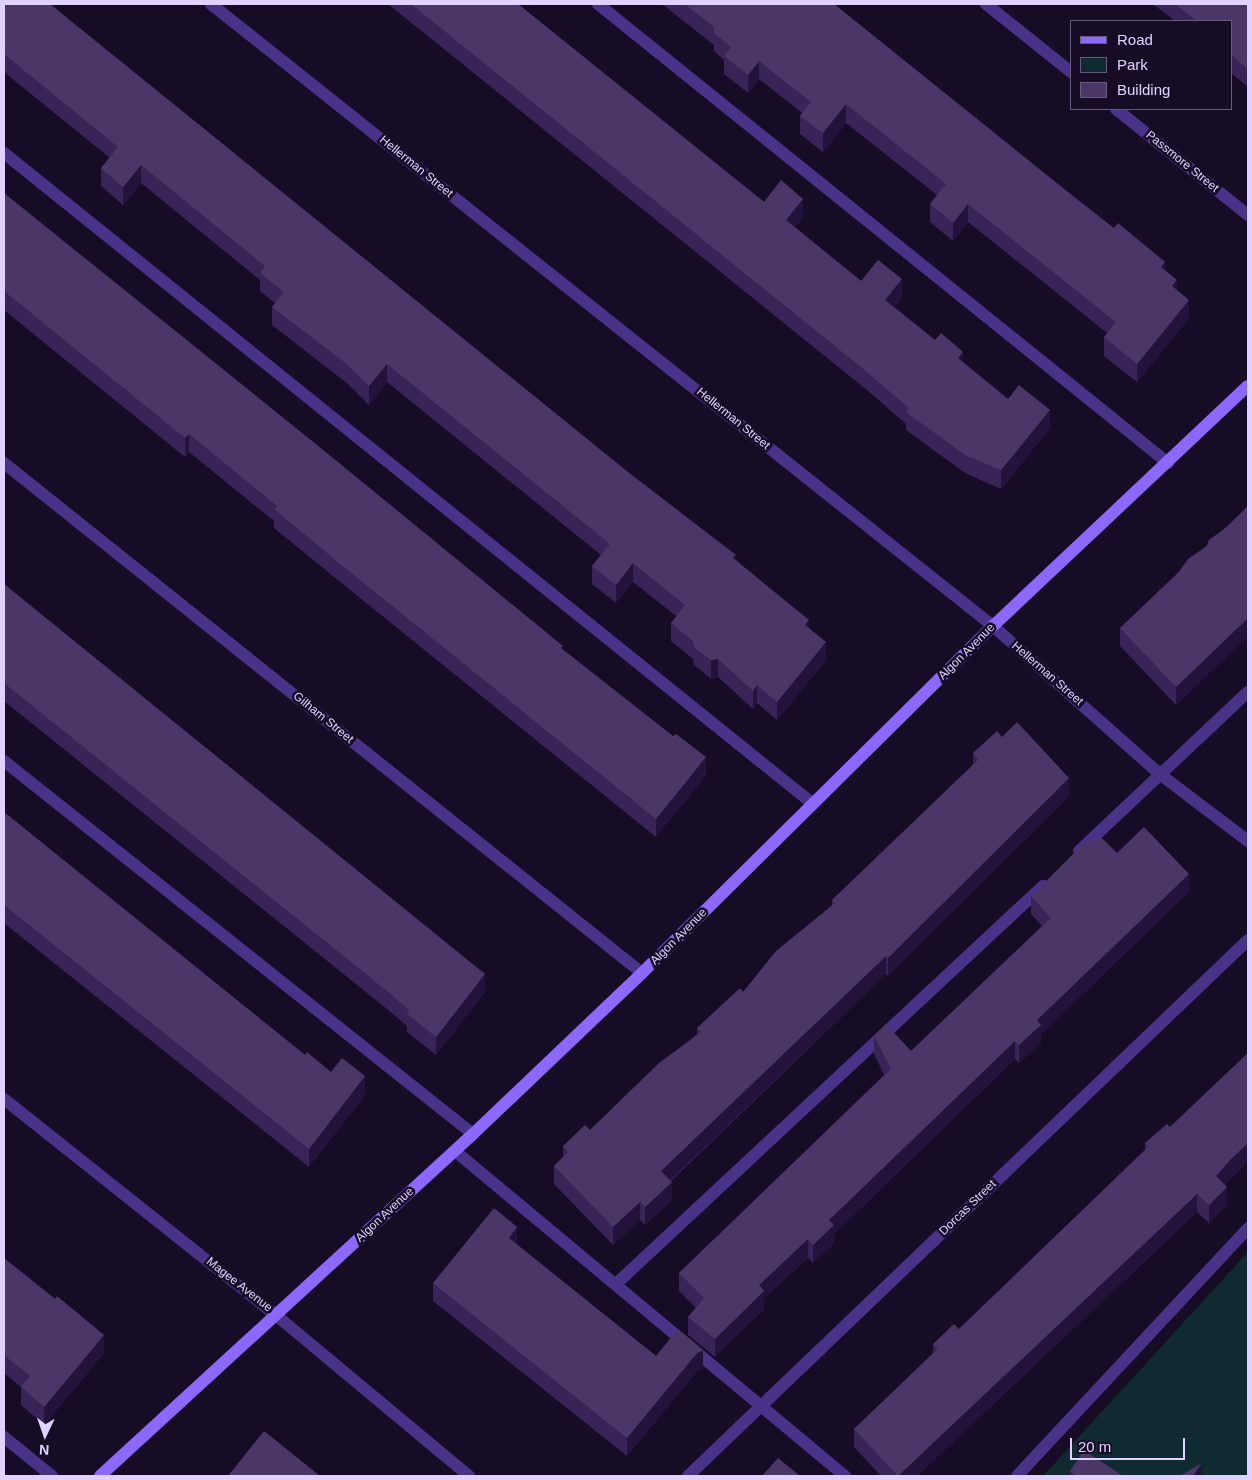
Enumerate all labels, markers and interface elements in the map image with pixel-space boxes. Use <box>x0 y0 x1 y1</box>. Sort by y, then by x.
legend <box>1070 20 1232 110</box>
text: Road <box>1117 31 1153 48</box>
text: Park <box>1117 56 1148 73</box>
text: Building <box>1117 81 1170 98</box>
street label: Passmore Street <box>1143 128 1221 196</box>
street label: Hellerman Street <box>376 133 456 201</box>
street label: Hellerman Street <box>693 385 773 453</box>
street label: Algon Avenue <box>936 621 998 683</box>
street label: Hellerman Street <box>1008 639 1086 709</box>
street label: Gilham Street <box>290 689 356 747</box>
street label: Algon Avenue <box>648 906 710 968</box>
street label: Dorcas Street <box>937 1177 999 1239</box>
street label: Algon Avenue <box>353 1184 417 1246</box>
street label: Magee Avenue <box>203 1255 275 1315</box>
north arrow <box>20 1410 70 1460</box>
scale bar <box>1072 1428 1187 1460</box>
text: 20 m <box>1078 1438 1111 1455</box>
text: N <box>39 1442 50 1458</box>

